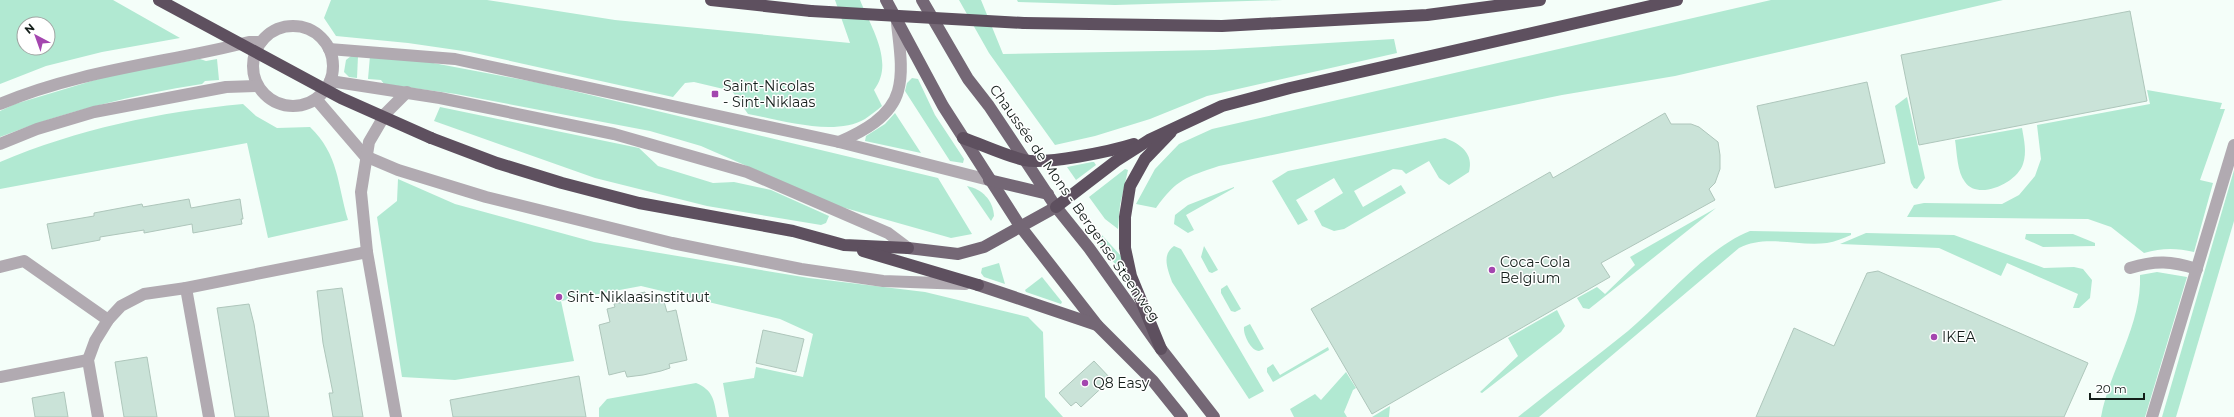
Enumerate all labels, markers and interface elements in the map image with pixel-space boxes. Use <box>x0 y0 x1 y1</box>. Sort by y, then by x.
north arrow <box>16 16 56 56</box>
text: N <box>21 20 37 37</box>
place label: Saint-Nicolas - Sint-Niklaas <box>723 77 816 111</box>
street label: Chaussée de Mons - Bergense Steenweg <box>986 81 1164 325</box>
marker: Saint-Nicolas - Sint-Niklaas <box>710 89 720 99</box>
place label: Coca-Cola Belgium <box>1500 253 1570 287</box>
marker: Coca-Cola Belgium <box>1487 265 1497 275</box>
place label: Sint-Niklaasinstituut <box>567 288 710 306</box>
marker: Sint-Niklaasinstituut <box>554 292 564 302</box>
place label: IKEA <box>1942 328 1977 346</box>
marker: IKEA <box>1929 332 1939 342</box>
place label: Q8 Easy <box>1093 374 1150 392</box>
scale bar <box>2090 375 2144 401</box>
marker: Q8 Easy <box>1080 378 1090 388</box>
text: 20 m <box>2096 381 2127 396</box>

